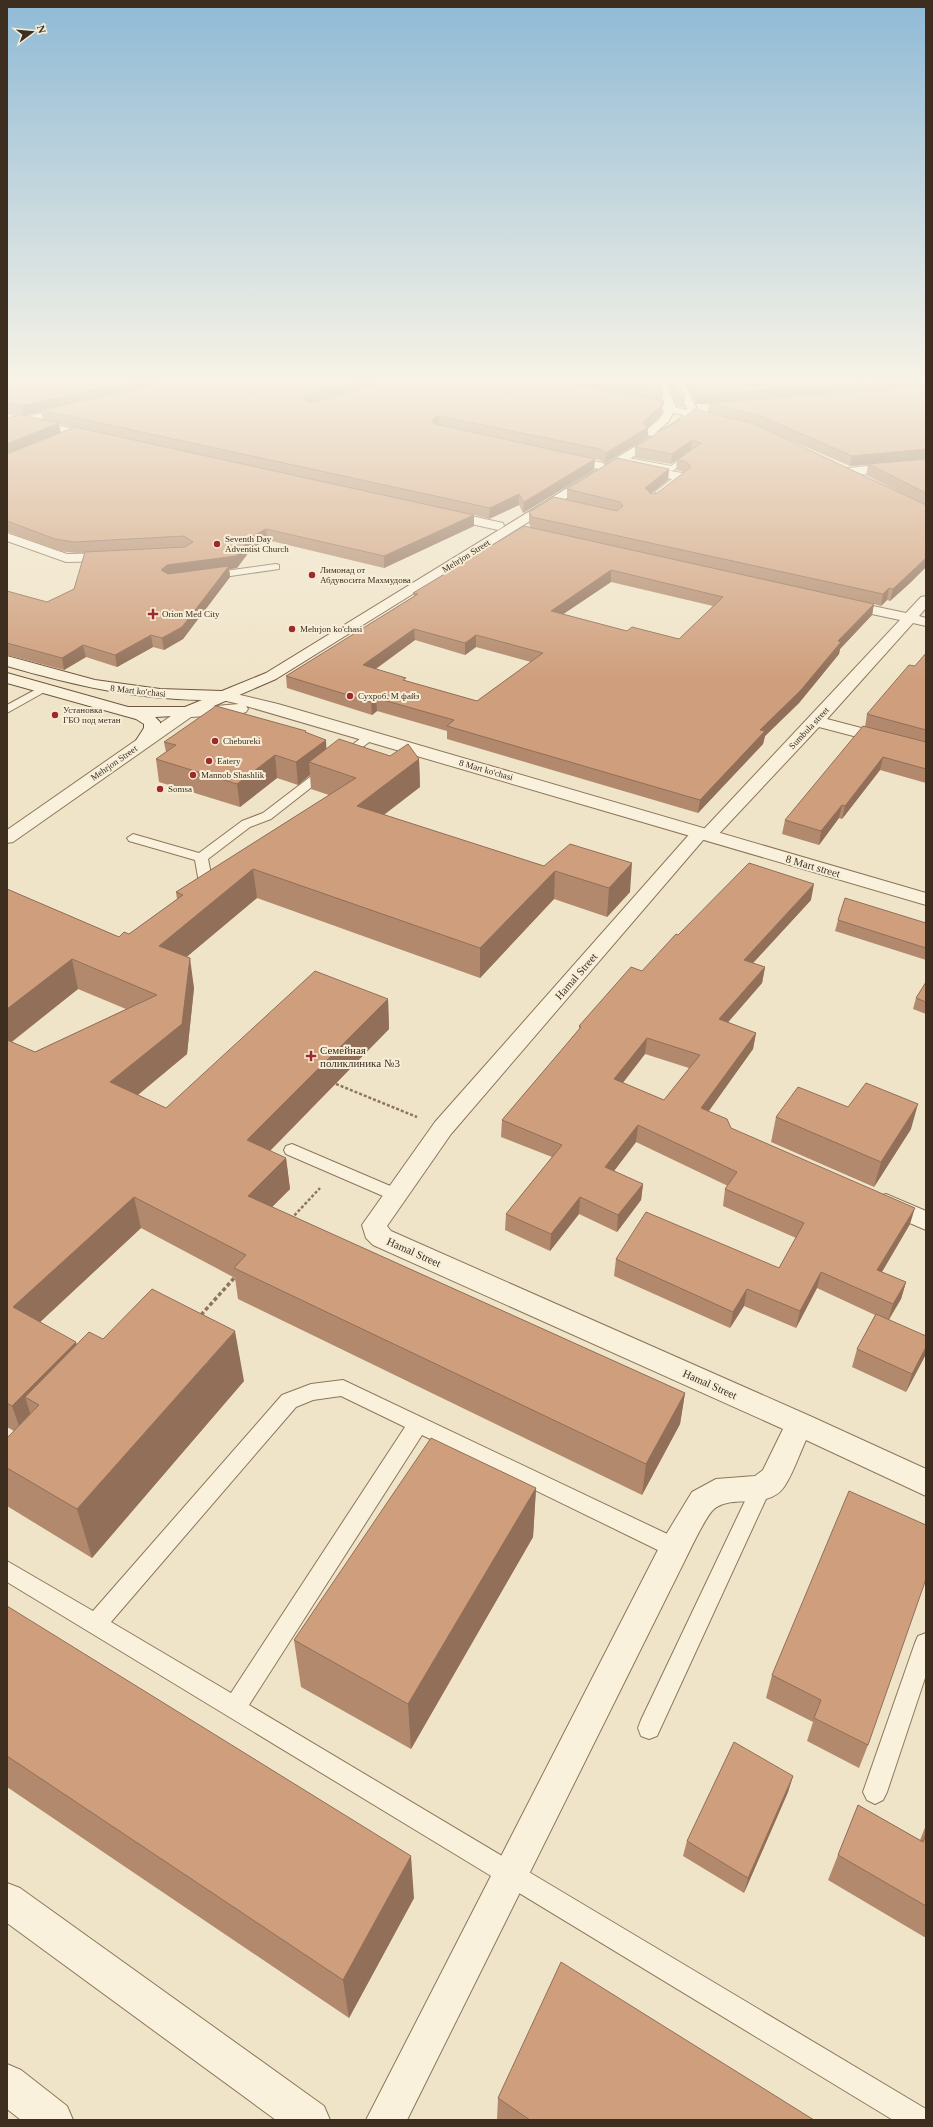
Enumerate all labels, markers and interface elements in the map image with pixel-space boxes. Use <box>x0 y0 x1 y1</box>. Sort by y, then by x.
north arrow <box>12 12 52 52</box>
text: N <box>35 24 48 35</box>
place label: Seventh Day Adventist Church <box>225 534 289 554</box>
street label: Mehrjon Street <box>440 537 492 575</box>
marker: Seventh Day Adventist Church <box>212 539 222 549</box>
place label: Лимонад от Абдувосита Махмудова <box>320 565 411 585</box>
marker: Лимонад от Абдувосита Махмудова <box>307 570 317 580</box>
marker: Orion Med City <box>147 608 159 620</box>
place label: Orion Med City <box>162 609 220 619</box>
marker: Mehrjon ko'chasi <box>287 624 297 634</box>
place label: Mehrjon ko'chasi <box>300 624 363 634</box>
street label: 8 Mart ko'chasi <box>110 683 167 699</box>
marker: Сухроб. М файз <box>345 691 355 701</box>
place label: Сухроб. М файз <box>358 691 420 701</box>
place label: Установка ГБО под метан <box>63 705 121 725</box>
street label: Sumbula street <box>787 705 831 751</box>
marker: Установка ГБО под метан <box>50 710 60 720</box>
marker: Chebureki <box>210 736 220 746</box>
place label: Chebureki <box>223 736 261 746</box>
street label: Mehrjon Street <box>89 743 139 783</box>
marker: Eatery <box>204 756 214 766</box>
place label: Eatery <box>217 756 241 766</box>
street label: 8 Mart ko'chasi <box>458 758 515 783</box>
marker: Mannob Shashlik <box>188 770 198 780</box>
place label: Mannob Shashlik <box>201 770 265 780</box>
marker: Somsa <box>155 784 165 794</box>
place label: Somsa <box>168 784 192 794</box>
street label: 8 Mart street <box>784 852 842 880</box>
street label: Hamal Street <box>553 950 599 1002</box>
place label: Семейная поликлиника №3 <box>320 1044 400 1069</box>
marker: Семейная поликлиника №3 <box>305 1050 317 1062</box>
street label: Hamal Street <box>385 1235 443 1269</box>
street label: Hamal Street <box>681 1367 739 1401</box>

